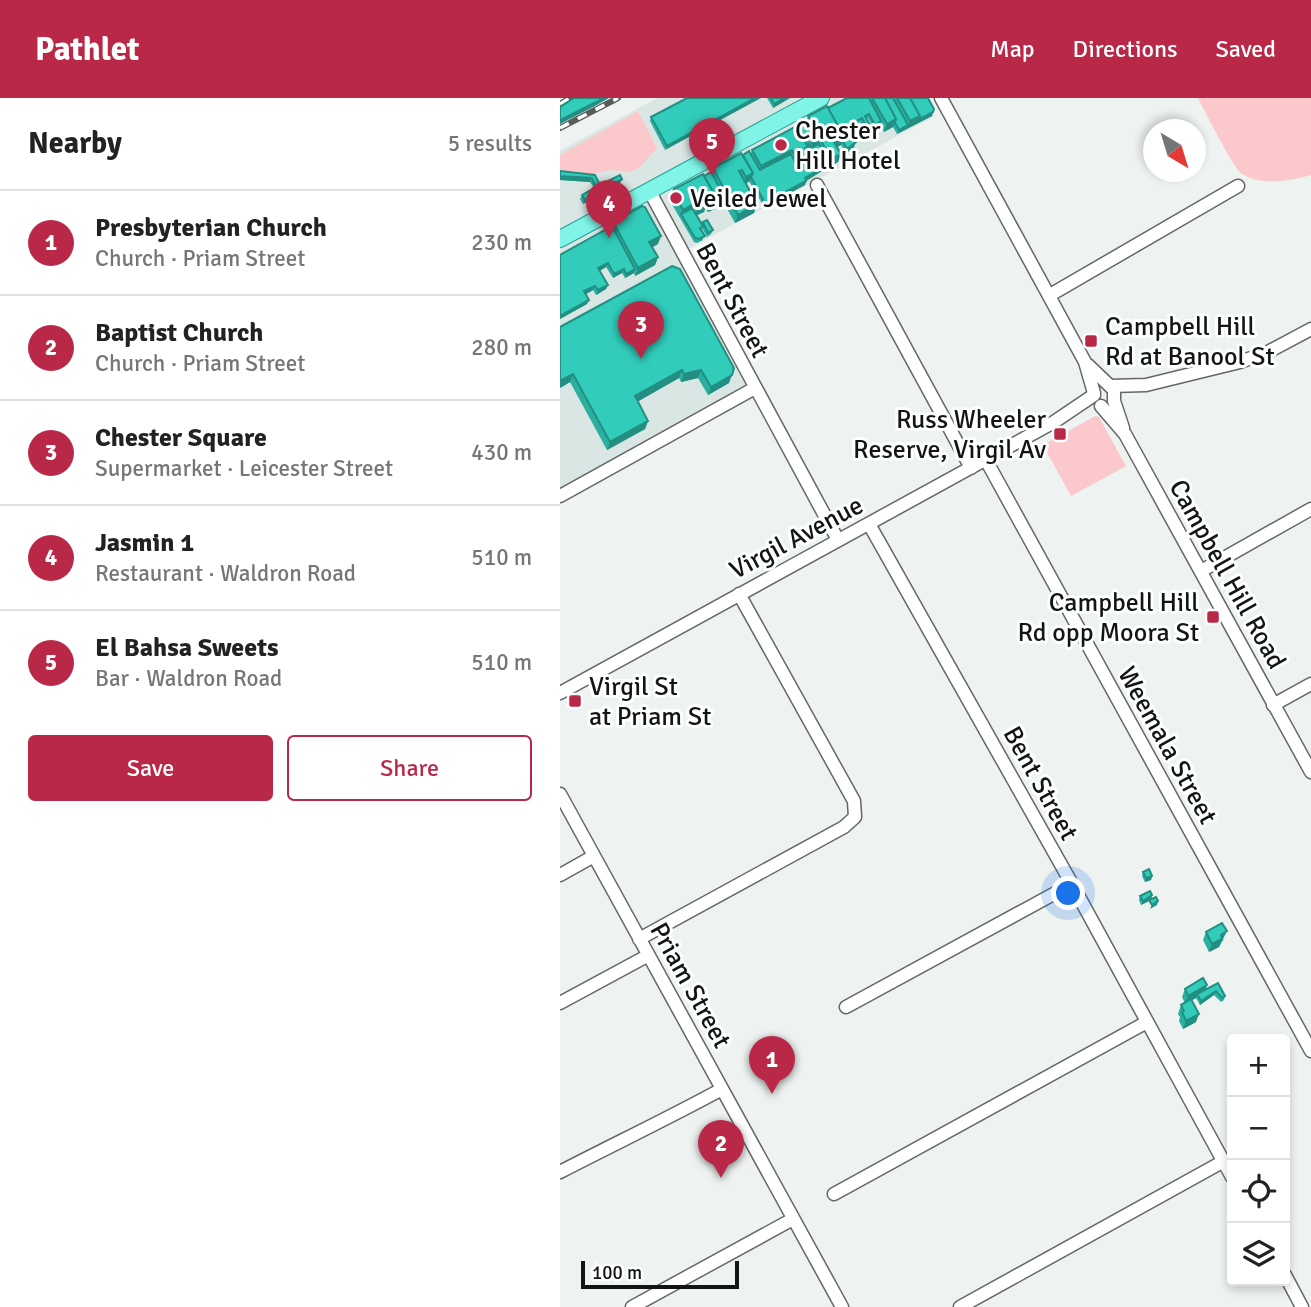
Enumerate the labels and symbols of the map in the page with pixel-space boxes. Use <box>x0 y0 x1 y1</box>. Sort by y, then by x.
place label: Chester Hill Hotel <box>795 115 901 177</box>
pin: 5 <box>689 118 735 176</box>
north arrow <box>1143 119 1206 182</box>
marker: Chester Hill Hotel <box>773 137 789 153</box>
pin: 4 <box>586 180 632 238</box>
place label: Veiled Jewel <box>690 183 827 215</box>
marker: Veiled Jewel <box>668 190 684 206</box>
street label: Bent Street <box>689 238 776 363</box>
pin: 3 <box>618 301 664 359</box>
place label: Campbell Hill Rd at Banool St <box>1105 311 1274 373</box>
marker: Campbell Hill Rd at Banool St <box>1083 333 1099 349</box>
place label: Russ Wheeler Reserve, Virgil Av <box>853 404 1046 466</box>
marker: Russ Wheeler Reserve, Virgil Av <box>1052 426 1068 442</box>
street label: Campbell Hill Road <box>1162 474 1292 675</box>
street label: Virgil Avenue <box>724 489 869 586</box>
place label: Campbell Hill Rd opp Moora St <box>1018 587 1199 649</box>
marker: Campbell Hill Rd opp Moora St <box>1205 609 1221 625</box>
street label: Weemala Street <box>1111 661 1224 830</box>
place label: Virgil St at Priam St <box>589 671 711 733</box>
marker: Virgil St at Priam St <box>567 693 583 709</box>
street label: Bent Street <box>996 721 1085 846</box>
your location <box>1051 876 1085 910</box>
street label: Priam Street <box>642 917 738 1054</box>
pin: 1 <box>749 1036 795 1094</box>
pin: 2 <box>698 1120 744 1178</box>
scale bar <box>581 1258 738 1290</box>

